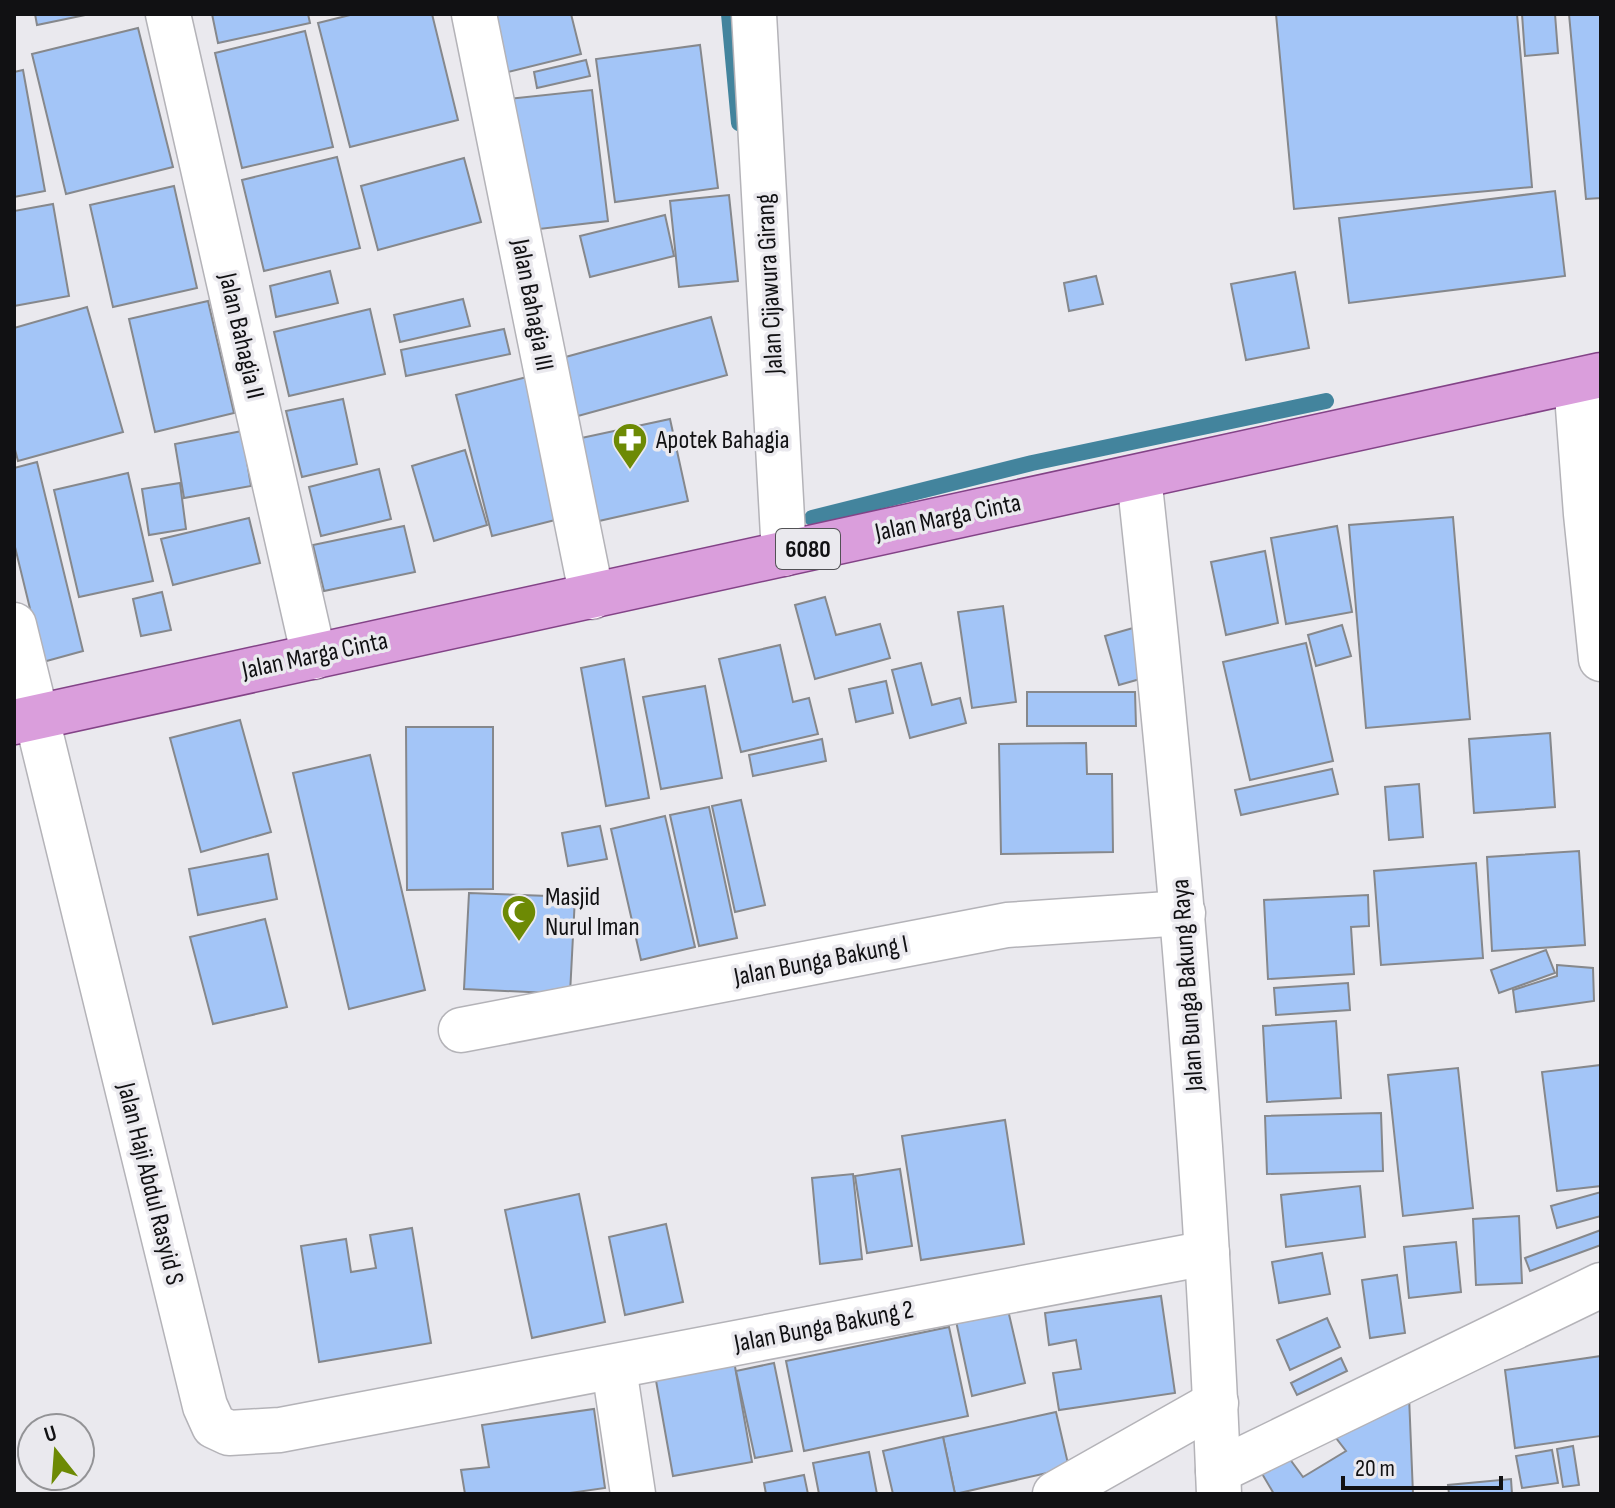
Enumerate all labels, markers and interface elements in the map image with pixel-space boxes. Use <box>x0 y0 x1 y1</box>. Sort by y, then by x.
street label: Jalan Cijawura Girang <box>750 193 790 376</box>
street label: Jalan Bahagia III <box>504 236 560 373</box>
street label: Jalan Bahagia II <box>211 269 271 402</box>
pharmacy icon: Apotek Bahagia <box>611 421 649 471</box>
place label: Apotek Bahagia <box>655 425 789 456</box>
street label: Jalan Marga Cinta <box>871 487 1024 549</box>
road number: 6080 <box>776 529 840 569</box>
street label: Jalan Marga Cinta <box>238 625 391 687</box>
street label: Jalan Bunga Bakung Raya <box>1165 878 1211 1093</box>
place label: Masjid Nurul Iman <box>545 882 640 943</box>
mosque icon: Masjid Nurul Iman <box>500 893 538 943</box>
street label: Jalan Bunga Bakung I <box>730 929 911 993</box>
street label: Jalan Haji Abdul Rasyid S <box>110 1079 190 1288</box>
street label: Jalan Bunga Bakung 2 <box>731 1294 916 1360</box>
north arrow <box>16 1412 96 1492</box>
text: U <box>41 1420 60 1449</box>
scale bar <box>1343 1440 1501 1490</box>
text: 20 m <box>1355 1454 1395 1483</box>

